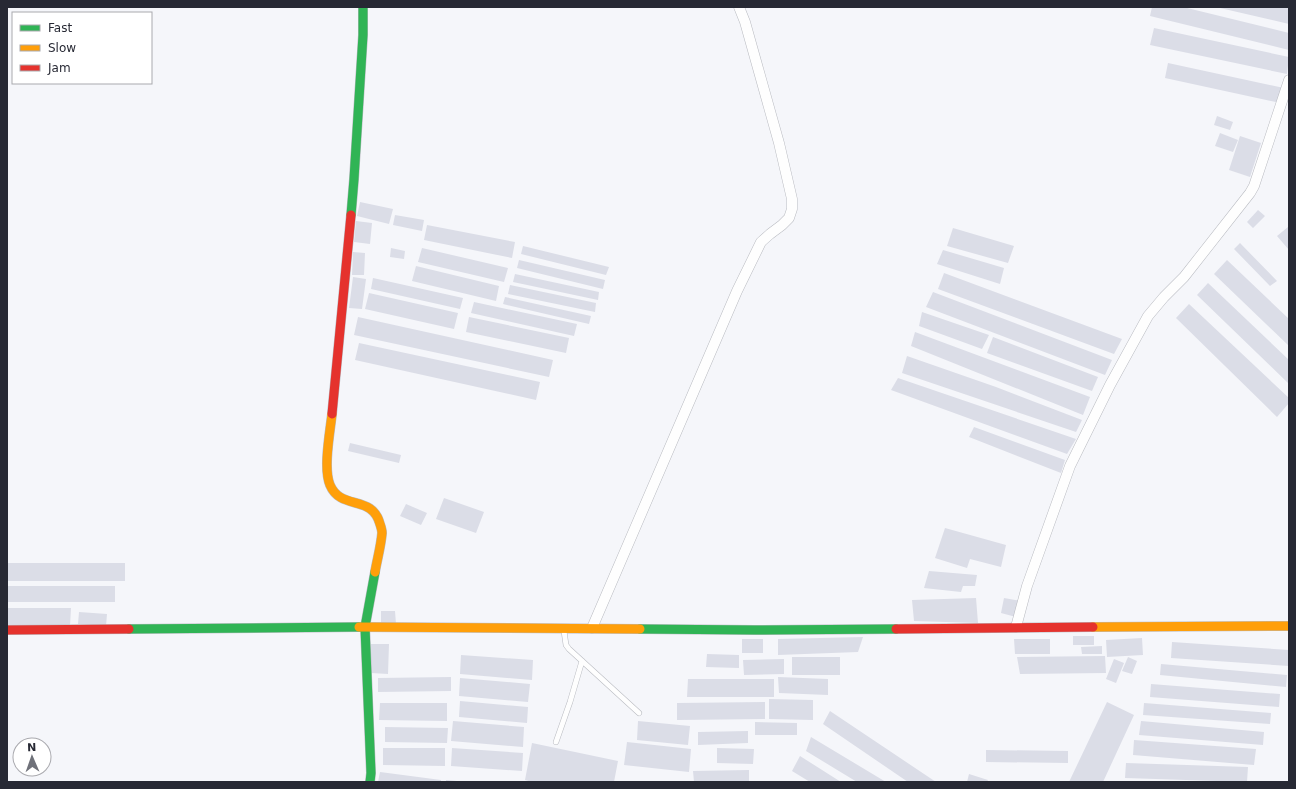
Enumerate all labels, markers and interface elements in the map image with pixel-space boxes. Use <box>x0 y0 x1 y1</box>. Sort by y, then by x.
legend <box>12 12 152 84</box>
text: Fast <box>48 21 72 35</box>
text: Slow <box>48 41 76 55</box>
text: Jam <box>47 61 71 75</box>
north arrow <box>12 737 52 777</box>
text: N <box>27 741 37 754</box>

